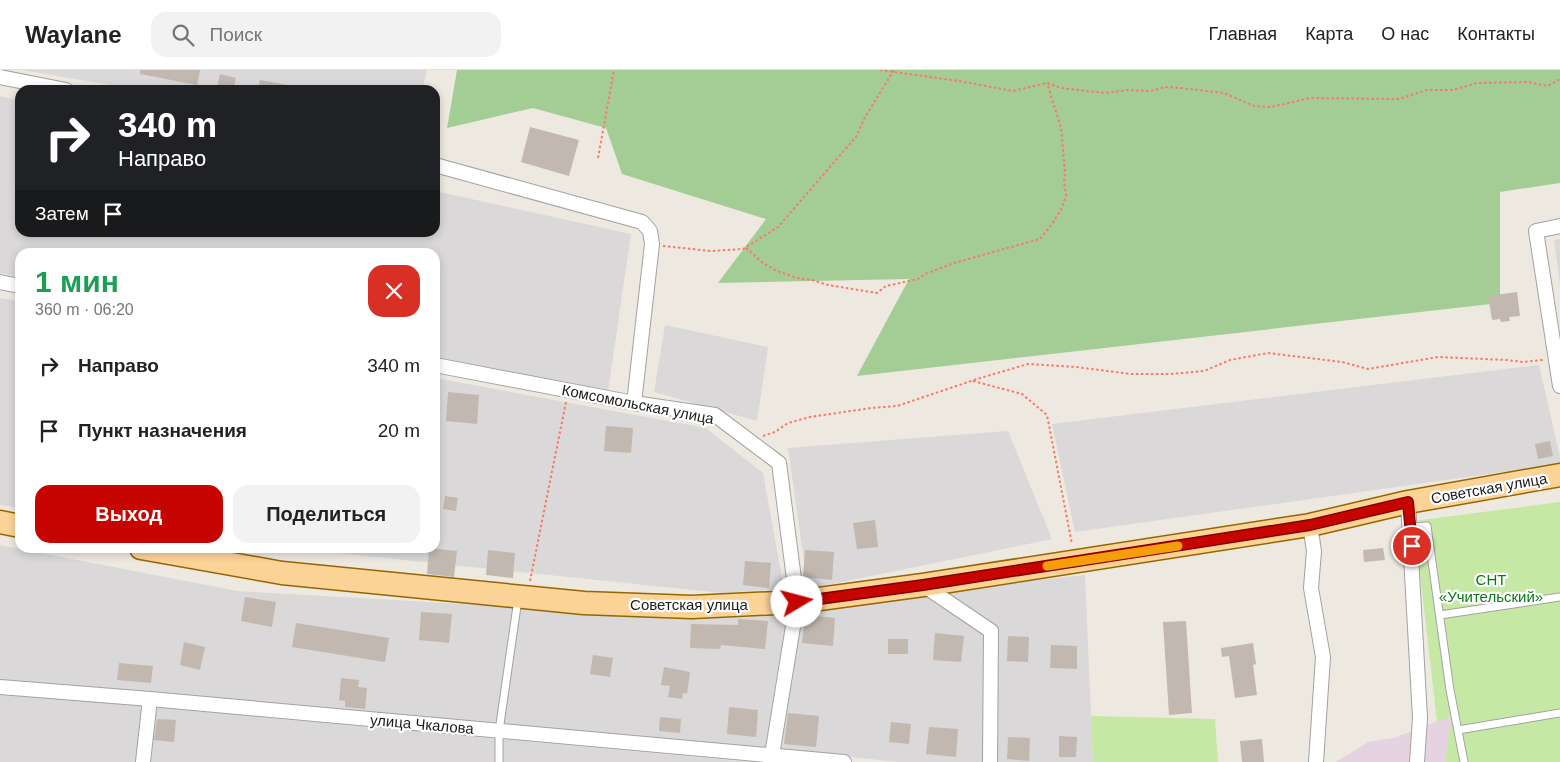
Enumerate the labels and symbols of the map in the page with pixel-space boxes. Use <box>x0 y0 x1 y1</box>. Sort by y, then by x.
street label: Комсомольская улица <box>561 381 716 427</box>
street label: Советская улица <box>1430 469 1549 507</box>
pin <box>1391 525 1433 567</box>
park label: СНТ «Учительский» <box>1439 571 1543 605</box>
position arrow <box>770 575 822 627</box>
street label: Советская улица <box>630 596 749 613</box>
street label: улица Чкалова <box>369 711 475 737</box>

